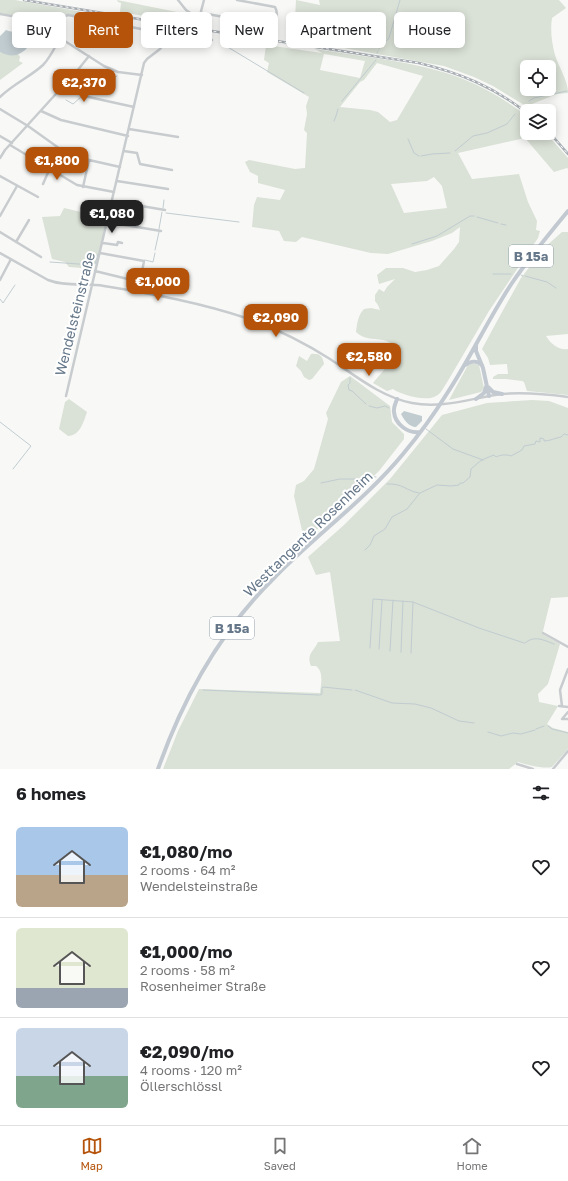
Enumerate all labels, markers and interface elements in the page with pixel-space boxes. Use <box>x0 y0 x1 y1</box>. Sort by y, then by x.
chip: Buy <box>12 12 66 48</box>
chip: Rent <box>74 12 133 48</box>
chip: Filters <box>141 12 212 48</box>
chip: New <box>220 12 278 48</box>
chip: Apartment <box>286 12 386 48</box>
chip: House <box>394 12 465 48</box>
map controls <box>520 60 556 140</box>
button: locate <box>520 60 556 96</box>
pin: €2,370 <box>51 69 117 103</box>
text: €2,370 <box>62 74 106 90</box>
button: layers <box>520 104 556 140</box>
pin: €1,800 <box>24 147 90 181</box>
text: €1,800 <box>34 152 80 168</box>
pin: €1,080 <box>79 200 145 234</box>
text: €1,080 <box>89 205 135 221</box>
road number: B 15a <box>509 245 553 267</box>
street label: Wendelsteinstraße <box>51 250 98 377</box>
pin: €1,000 <box>125 268 191 302</box>
text: €1,000 <box>135 273 181 289</box>
pin: €2,090 <box>243 304 309 338</box>
text: €2,090 <box>253 309 299 325</box>
pin: €2,580 <box>336 343 402 377</box>
text: €2,580 <box>346 348 392 364</box>
street label: Westtangente Rosenheim <box>239 467 376 600</box>
road number: B 15a <box>210 617 254 639</box>
icon: filters <box>530 782 552 804</box>
text: 6 homes <box>16 783 86 804</box>
text: €1,080/mo <box>140 841 232 862</box>
icon: home <box>48 843 96 891</box>
icon: heart <box>530 856 552 878</box>
text: 2 rooms · 64 m² <box>140 862 235 878</box>
text: Wendelsteinstraße <box>140 878 258 894</box>
text: €1,000/mo <box>140 941 233 962</box>
icon: home <box>48 944 96 992</box>
icon: heart <box>530 957 552 979</box>
text: 2 rooms · 58 m² <box>140 962 235 978</box>
text: Rosenheimer Straße <box>140 978 266 994</box>
text: €2,090/mo <box>140 1041 234 1062</box>
icon: home <box>48 1044 96 1092</box>
icon: heart <box>530 1057 552 1079</box>
text: 4 rooms · 120 m² <box>140 1062 242 1078</box>
text: Öllerschlössl <box>140 1078 222 1094</box>
tab: Map <box>80 1135 103 1172</box>
tab: Saved <box>264 1135 296 1172</box>
tab: Home <box>457 1135 488 1172</box>

